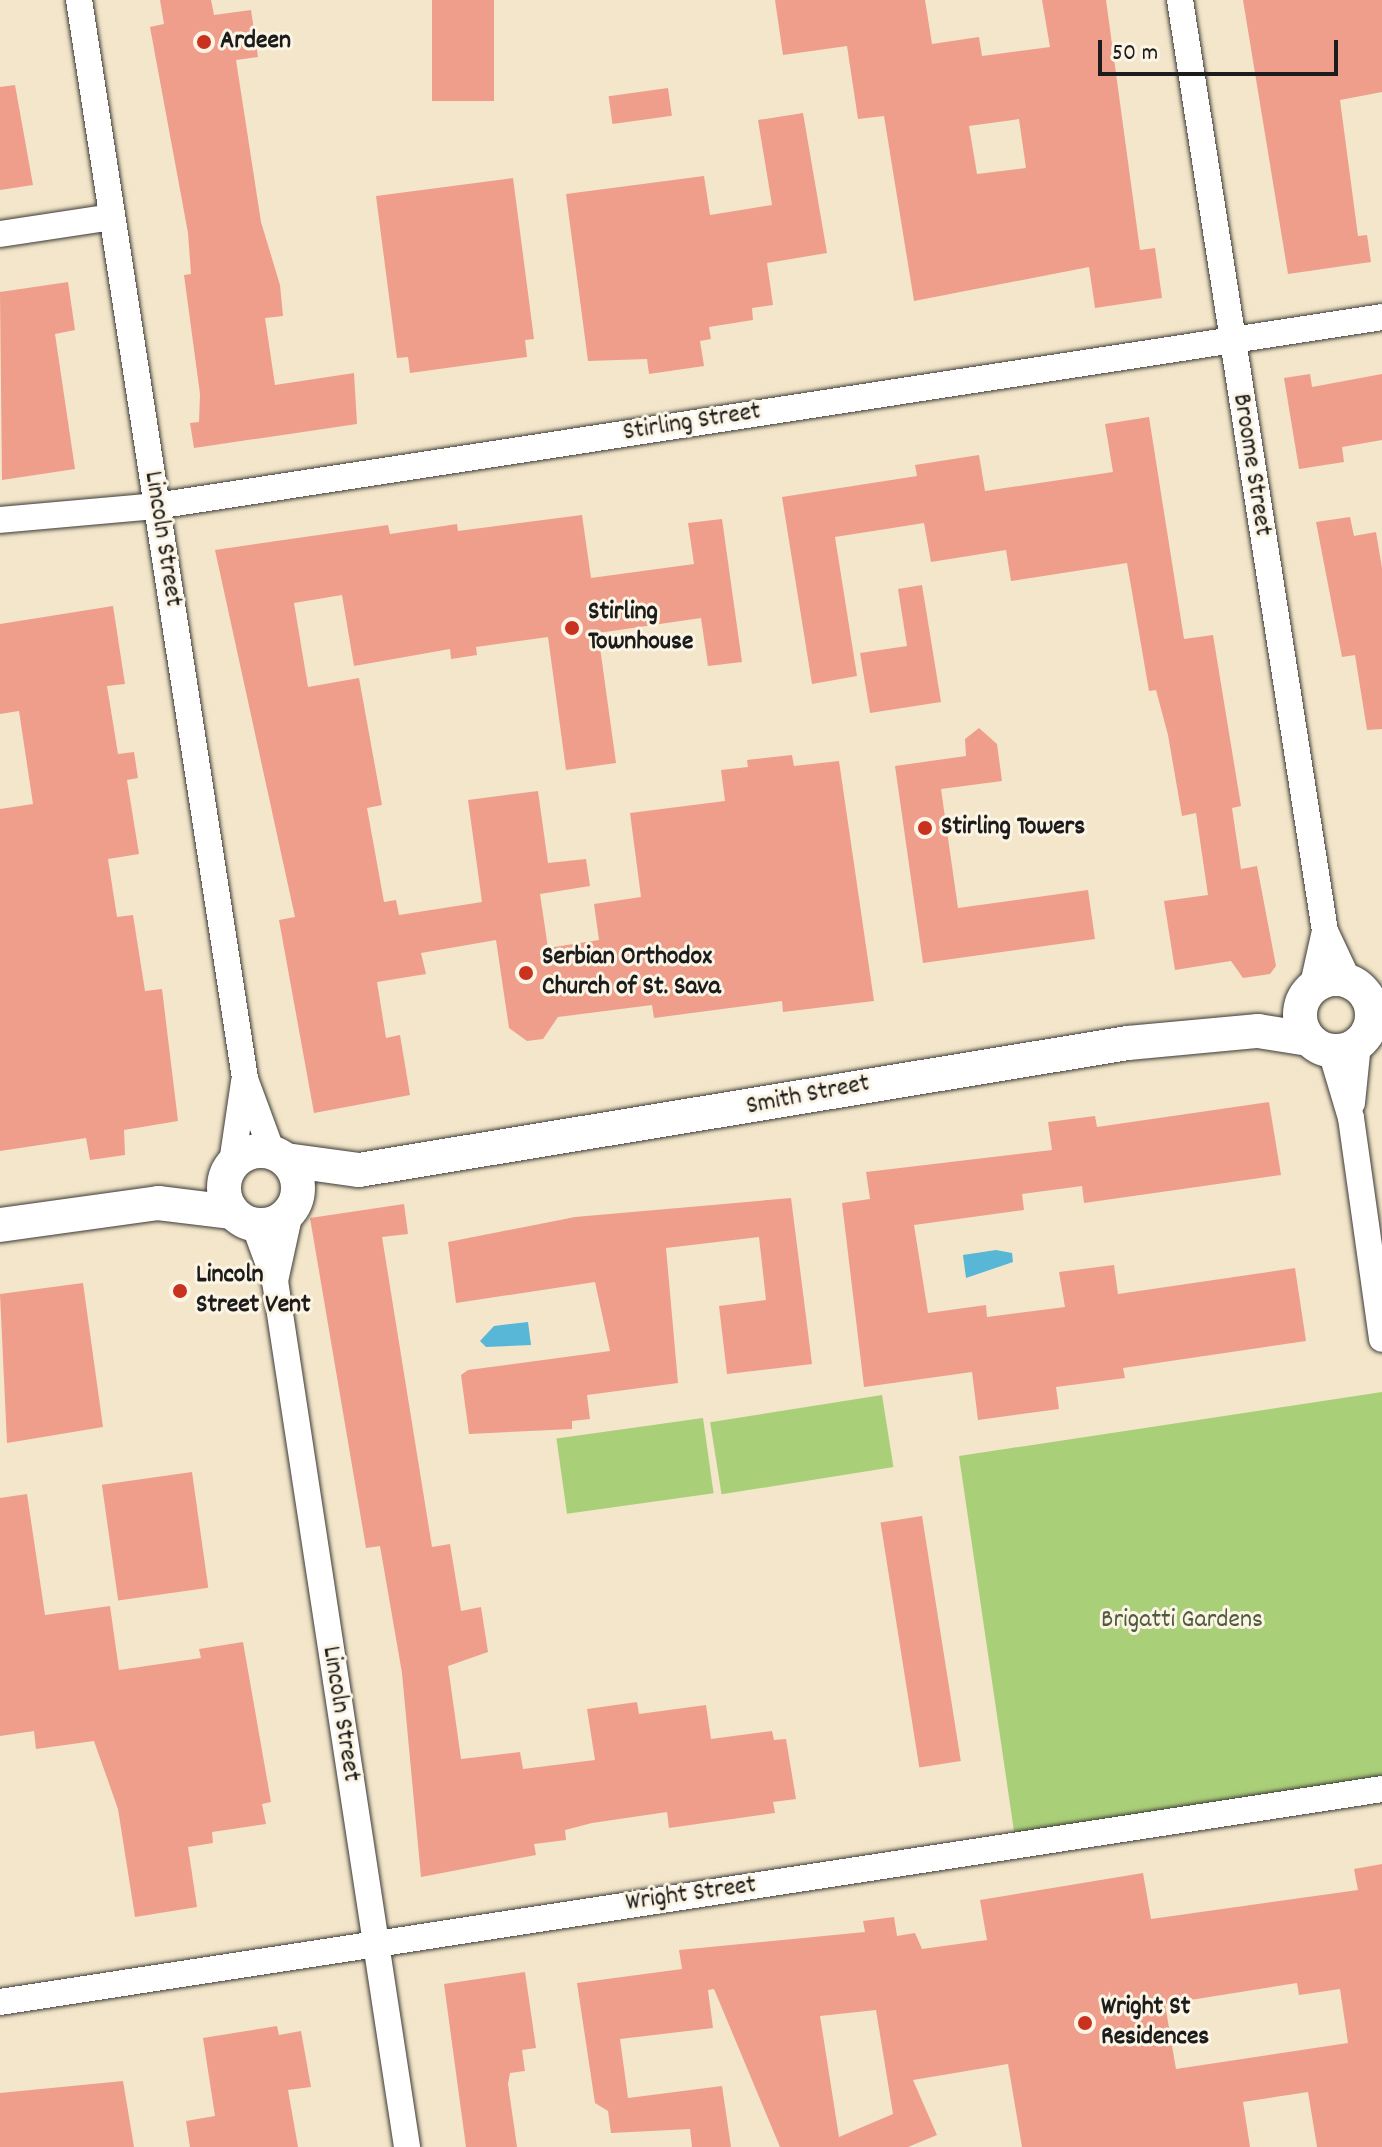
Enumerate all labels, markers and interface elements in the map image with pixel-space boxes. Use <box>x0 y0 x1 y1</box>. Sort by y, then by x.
scale bar <box>1102 24 1342 74</box>
place label: Ardeen <box>220 26 291 58</box>
marker: Ardeen <box>195 33 213 51</box>
text: 50 m <box>1112 37 1158 71</box>
street label: Broome Street <box>1224 392 1278 538</box>
street label: Stirling Street <box>621 397 763 449</box>
street label: Lincoln Street <box>136 469 188 609</box>
place label: Stirling Townhouse <box>588 597 693 658</box>
marker: Stirling Townhouse <box>563 619 581 637</box>
place label: Stirling Towers <box>941 812 1085 844</box>
marker: Stirling Towers <box>916 819 934 837</box>
place label: Serbian Orthodox Church of St. Sava <box>542 942 721 1004</box>
marker: Serbian Orthodox Church of St. Sava <box>517 964 535 982</box>
street label: Smith Street <box>744 1069 872 1123</box>
place label: Lincoln Street Vent <box>196 1260 311 1322</box>
marker: Lincoln Street Vent <box>171 1282 189 1300</box>
park label: Brigatti Gardens <box>1101 1605 1263 1637</box>
street label: Lincoln Street <box>314 1644 366 1784</box>
street label: Wright Street <box>624 1870 758 1920</box>
place label: Wright St Residences <box>1101 1992 1209 2054</box>
marker: Wright St Residences <box>1076 2014 1094 2032</box>

